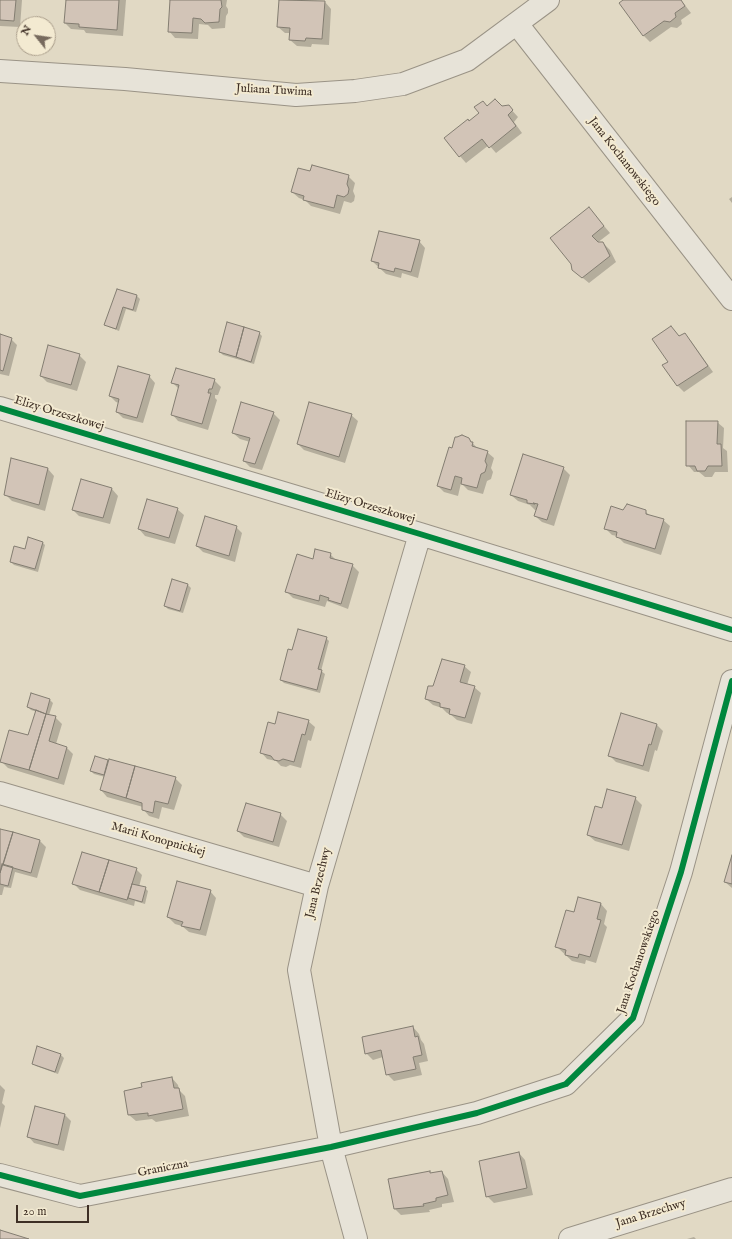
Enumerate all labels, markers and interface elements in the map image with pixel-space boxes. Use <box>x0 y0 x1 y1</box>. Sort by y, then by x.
north arrow <box>16 16 56 56</box>
text: N <box>18 23 35 38</box>
street label: Juliana Tuwima <box>236 82 312 100</box>
street label: Jana Kochanowskiego <box>585 115 663 209</box>
street label: Elizy Orzeszkowej <box>12 394 106 434</box>
street label: Elizy Orzeszkowej <box>323 487 417 527</box>
street label: Marii Konopnickiej <box>109 820 207 860</box>
street label: Jana Brzechwy <box>303 846 335 920</box>
street label: Jana Kochanowskiego <box>615 908 663 1016</box>
street label: Graniczna <box>137 1157 189 1181</box>
scale bar <box>18 1197 91 1223</box>
street label: Jana Brzechwy <box>614 1197 688 1231</box>
text: 20 m <box>23 1204 46 1219</box>

